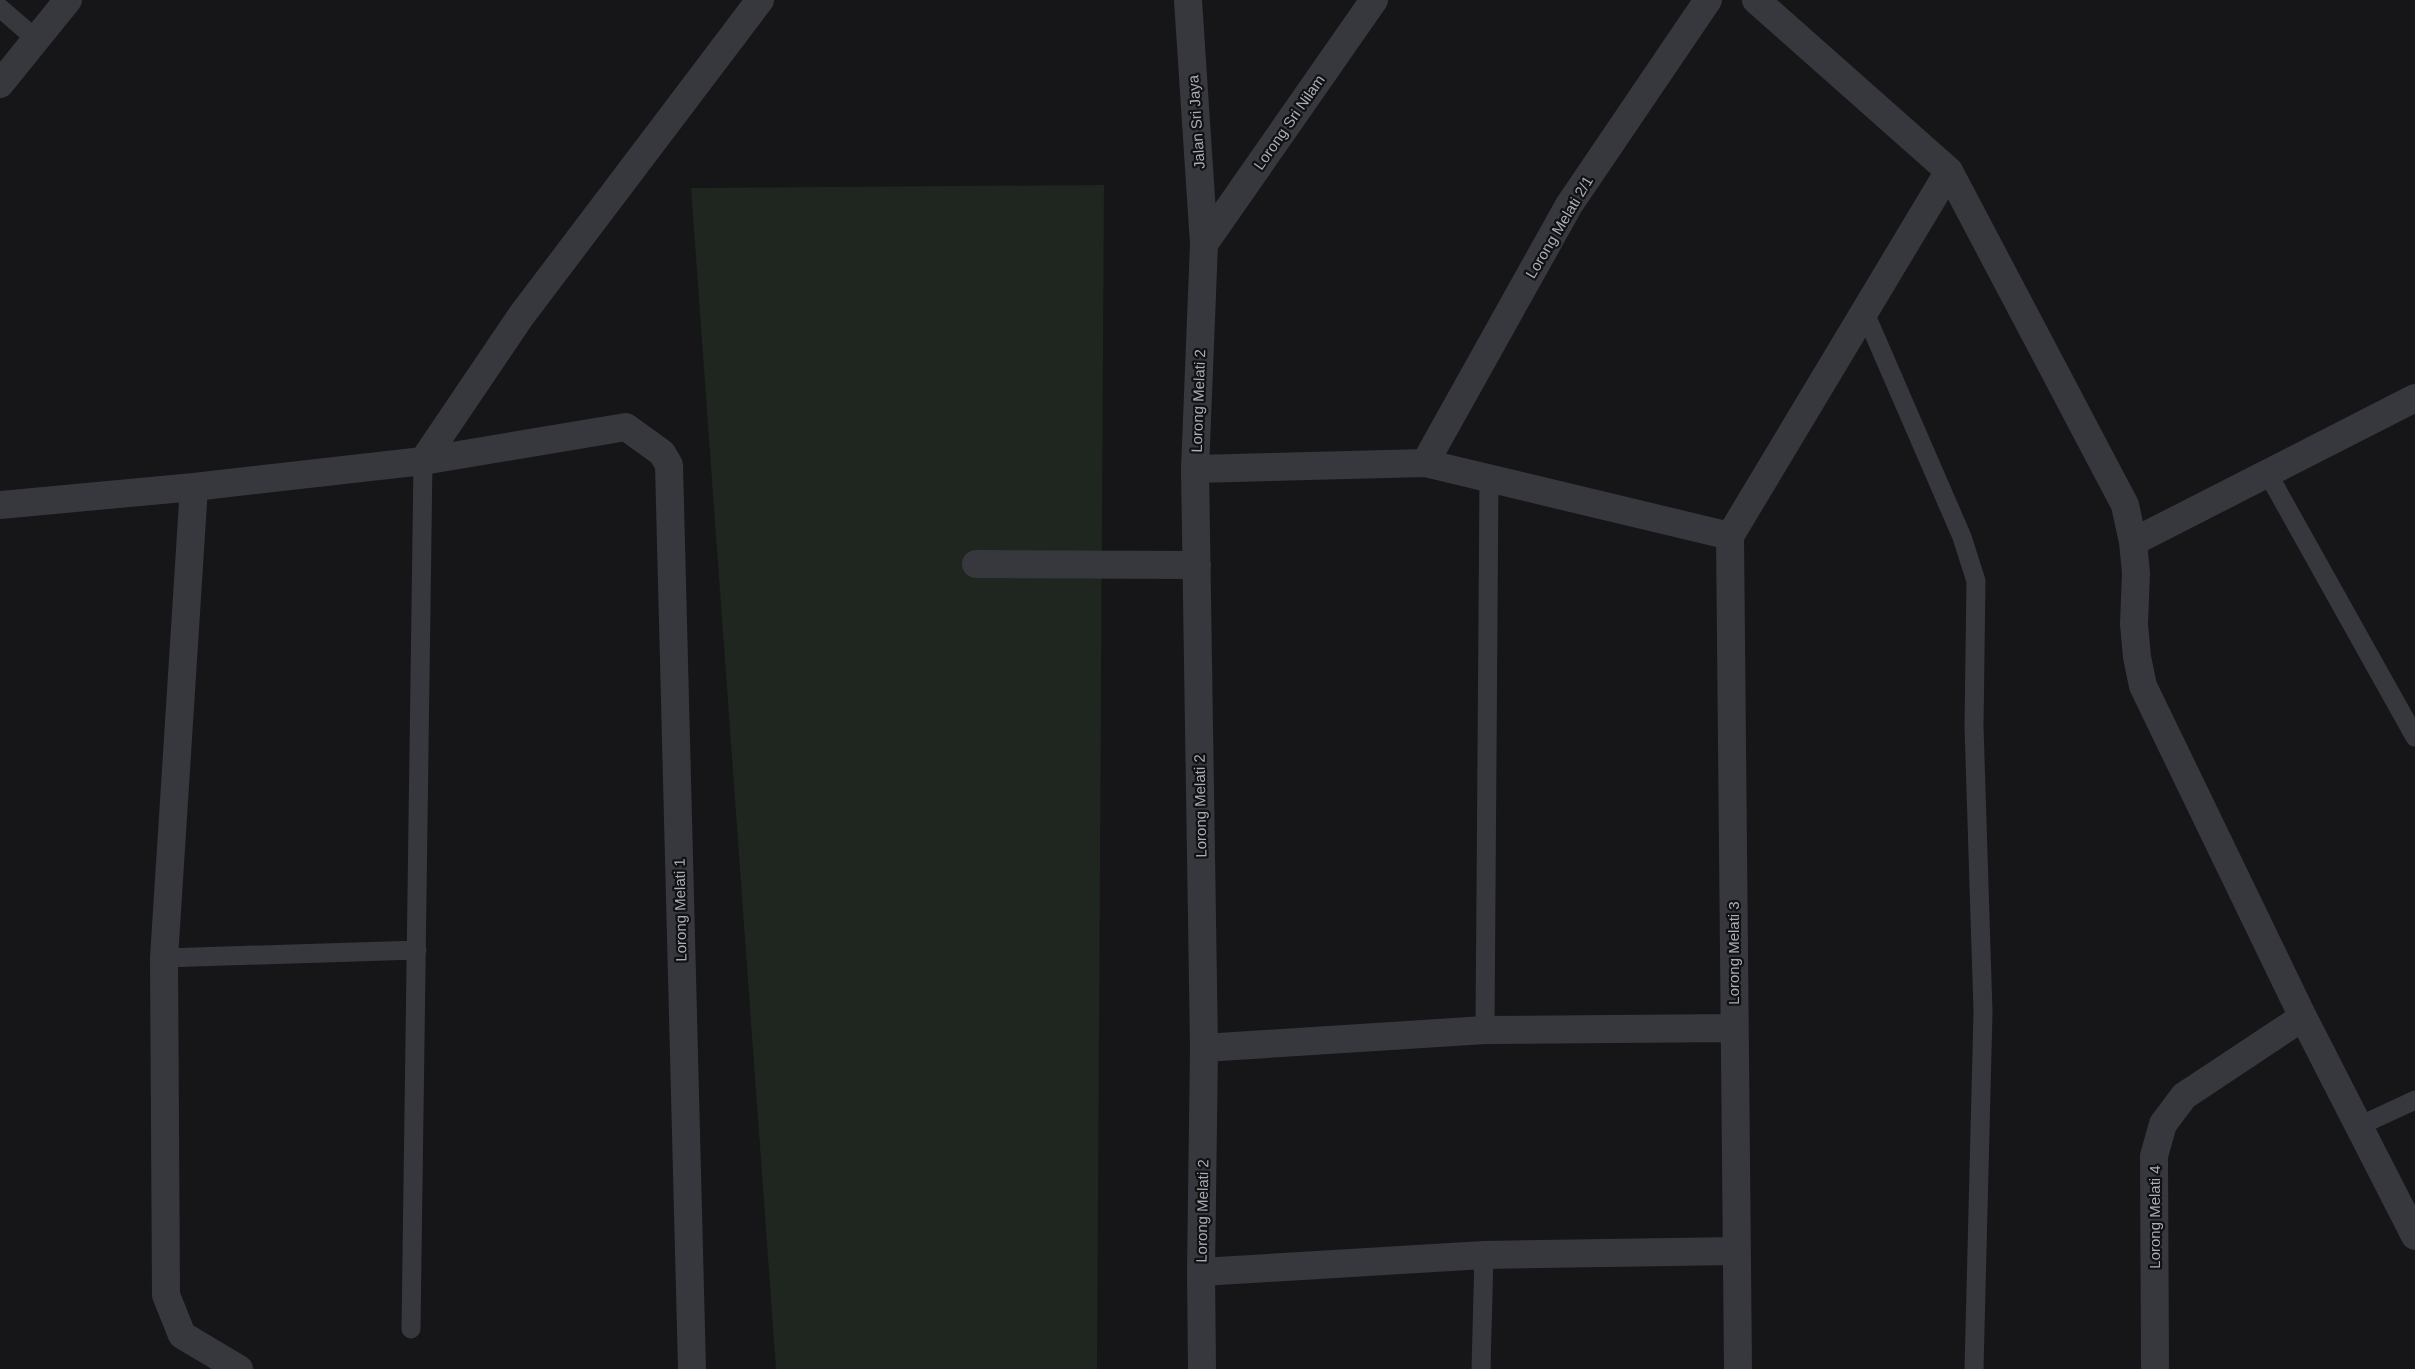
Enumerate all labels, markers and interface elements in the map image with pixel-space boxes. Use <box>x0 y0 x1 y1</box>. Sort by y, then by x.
street label: Lorong Sri Nilam <box>1250 71 1328 173</box>
street label: Jalan Sri Jaya <box>1184 74 1208 170</box>
street label: Lorong Melati 2/1 <box>1522 173 1596 281</box>
street label: Lorong Melati 2 <box>1188 349 1208 453</box>
street label: Lorong Melati 2 <box>1191 754 1209 858</box>
street label: Lorong Melati 1 <box>671 858 689 962</box>
street label: Lorong Melati 3 <box>1725 901 1742 1005</box>
street label: Lorong Melati 2 <box>1193 1159 1211 1263</box>
street label: Lorong Melati 4 <box>2146 1165 2163 1269</box>

